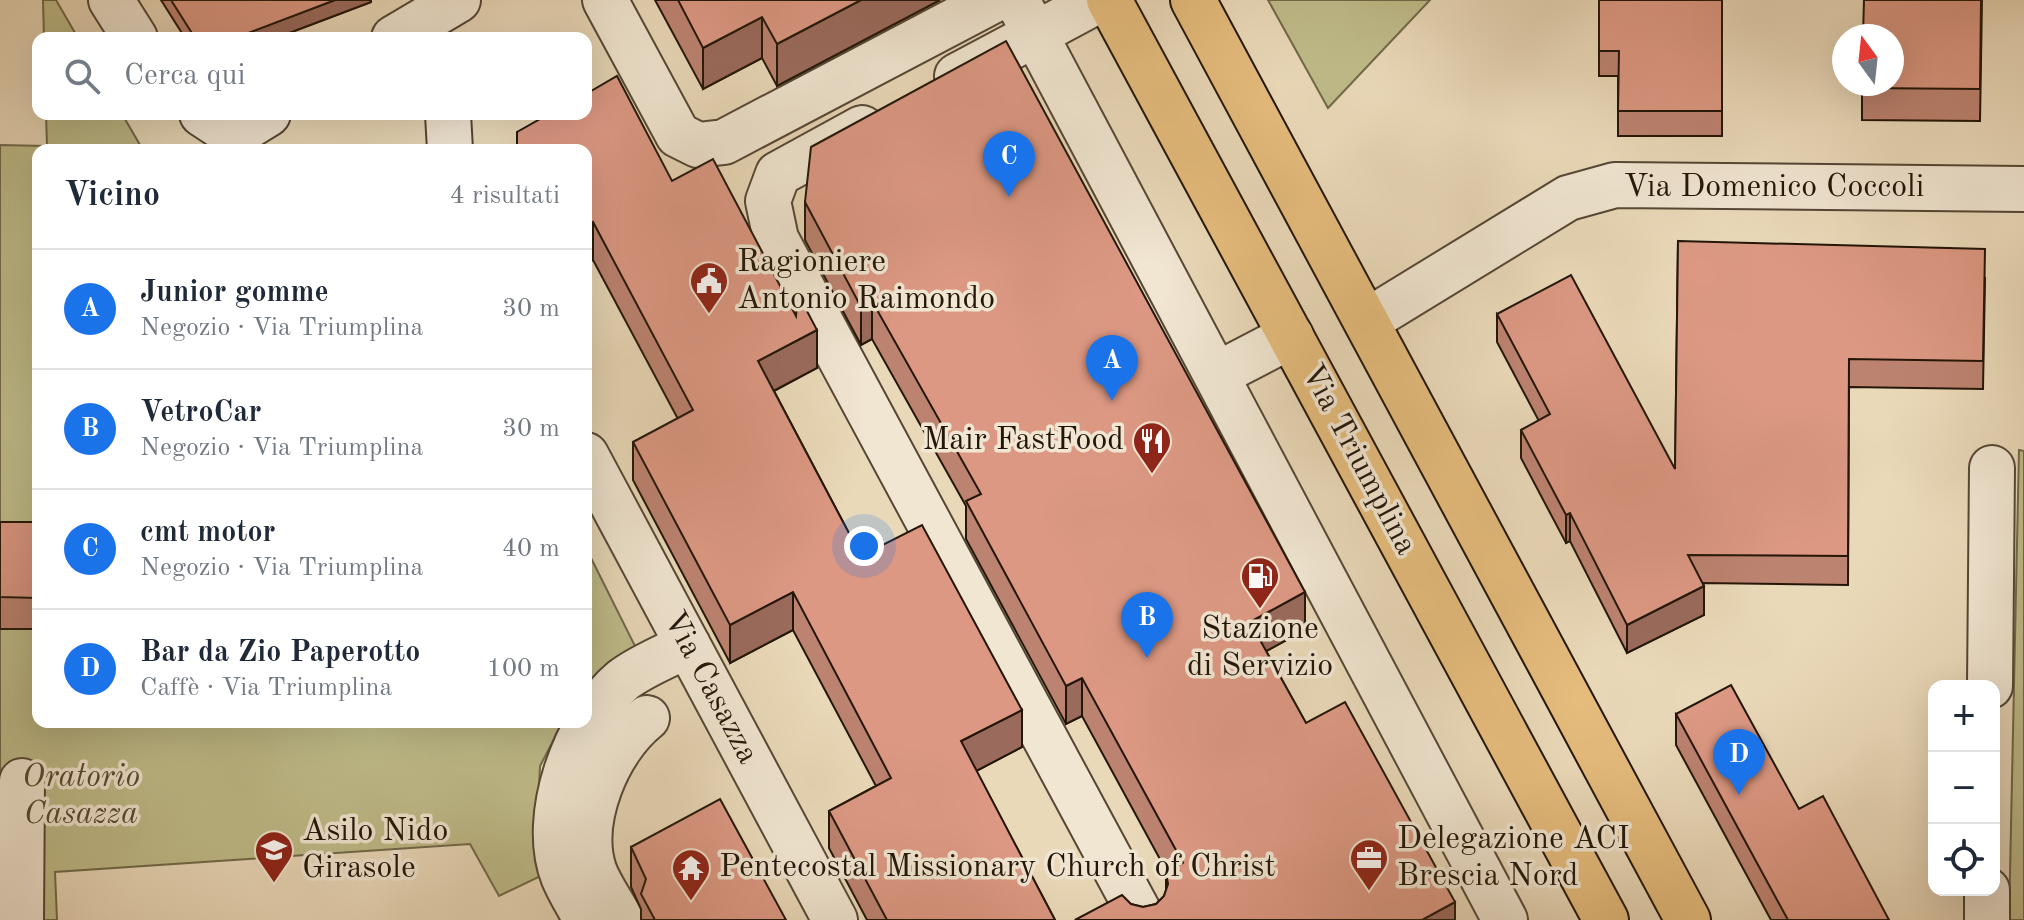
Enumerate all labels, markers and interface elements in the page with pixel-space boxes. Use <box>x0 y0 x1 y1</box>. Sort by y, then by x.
north arrow <box>1832 24 1904 96</box>
search box <box>32 32 592 120</box>
icon: search <box>60 54 104 98</box>
text: Cerca qui <box>124 61 246 91</box>
pin: C <box>983 131 1035 197</box>
street label: Via Domenico Coccoli <box>1624 172 1924 204</box>
text: Vicino <box>64 179 160 213</box>
text: 4 risultati <box>450 183 560 209</box>
place label: Ragioniere Antonio Raimondo <box>737 247 995 316</box>
public building icon: Ragioniere Antonio Raimondo <box>688 260 730 315</box>
text: Junior gomme <box>140 278 329 308</box>
text: A <box>80 296 100 322</box>
text: 30 m <box>502 296 560 322</box>
text: Negozio · Via Triumplina <box>140 315 423 341</box>
pin: A <box>1086 335 1138 401</box>
street label: Via Triumplina <box>1294 359 1422 561</box>
text: VetroCar <box>140 398 262 428</box>
text: B <box>81 416 99 442</box>
text: 30 m <box>502 416 560 442</box>
restaurant icon: Mair FastFood <box>1131 420 1173 475</box>
place label: Mair FastFood <box>922 425 1124 457</box>
text: Negozio · Via Triumplina <box>140 435 423 461</box>
text: cmt motor <box>140 518 276 548</box>
your location <box>844 526 884 566</box>
text: C <box>81 536 99 562</box>
text: 40 m <box>502 536 560 562</box>
text: Negozio · Via Triumplina <box>140 555 423 581</box>
fuel station icon: Stazione di Servizio <box>1239 555 1281 610</box>
pin: B <box>1121 592 1173 658</box>
street label: Via Casazza <box>657 606 764 770</box>
place label: Stazione di Servizio <box>1187 614 1333 683</box>
text: Bar da Zio Paperotto <box>140 638 420 668</box>
text: D <box>80 656 100 682</box>
text: 100 m <box>487 656 560 682</box>
text: Caffè · Via Triumplina <box>140 675 392 701</box>
map controls <box>1928 680 2000 896</box>
button: + <box>1928 680 2000 752</box>
pin: D <box>1713 729 1765 795</box>
button: − <box>1928 752 2000 824</box>
park label: Oratorio Casazza <box>22 762 140 831</box>
place label: Asilo Nido Girasole <box>302 816 448 885</box>
place label: Delegazione ACI Brescia Nord <box>1397 824 1630 893</box>
button: locate <box>1928 824 2000 896</box>
school or university icon: Asilo Nido Girasole <box>253 829 295 884</box>
office icon: Delegazione ACI Brescia Nord <box>1348 837 1390 892</box>
temple icon: Pentecostal Missionary Church of Christ <box>670 847 712 902</box>
place label: Pentecostal Missionary Church of Christ <box>719 852 1276 884</box>

